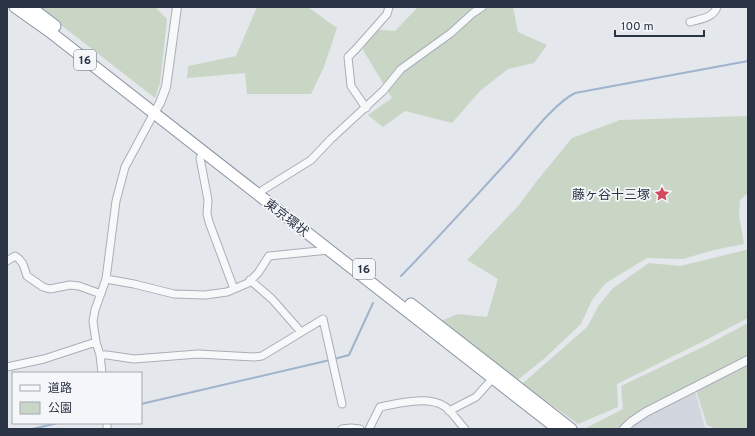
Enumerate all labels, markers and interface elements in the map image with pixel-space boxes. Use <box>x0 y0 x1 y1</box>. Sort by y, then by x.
scale bar <box>615 12 704 38</box>
text: 100 m <box>621 19 654 35</box>
road number: 16 <box>74 50 96 70</box>
place icon: 藤ヶ谷十三塚 <box>653 185 671 203</box>
place label: 藤ヶ谷十三塚 <box>572 188 650 204</box>
street label: 東京環状 <box>260 195 312 241</box>
road number: 16 <box>353 259 375 279</box>
legend <box>12 372 142 424</box>
text: 道路 <box>48 381 72 397</box>
text: 公園 <box>48 401 72 417</box>

